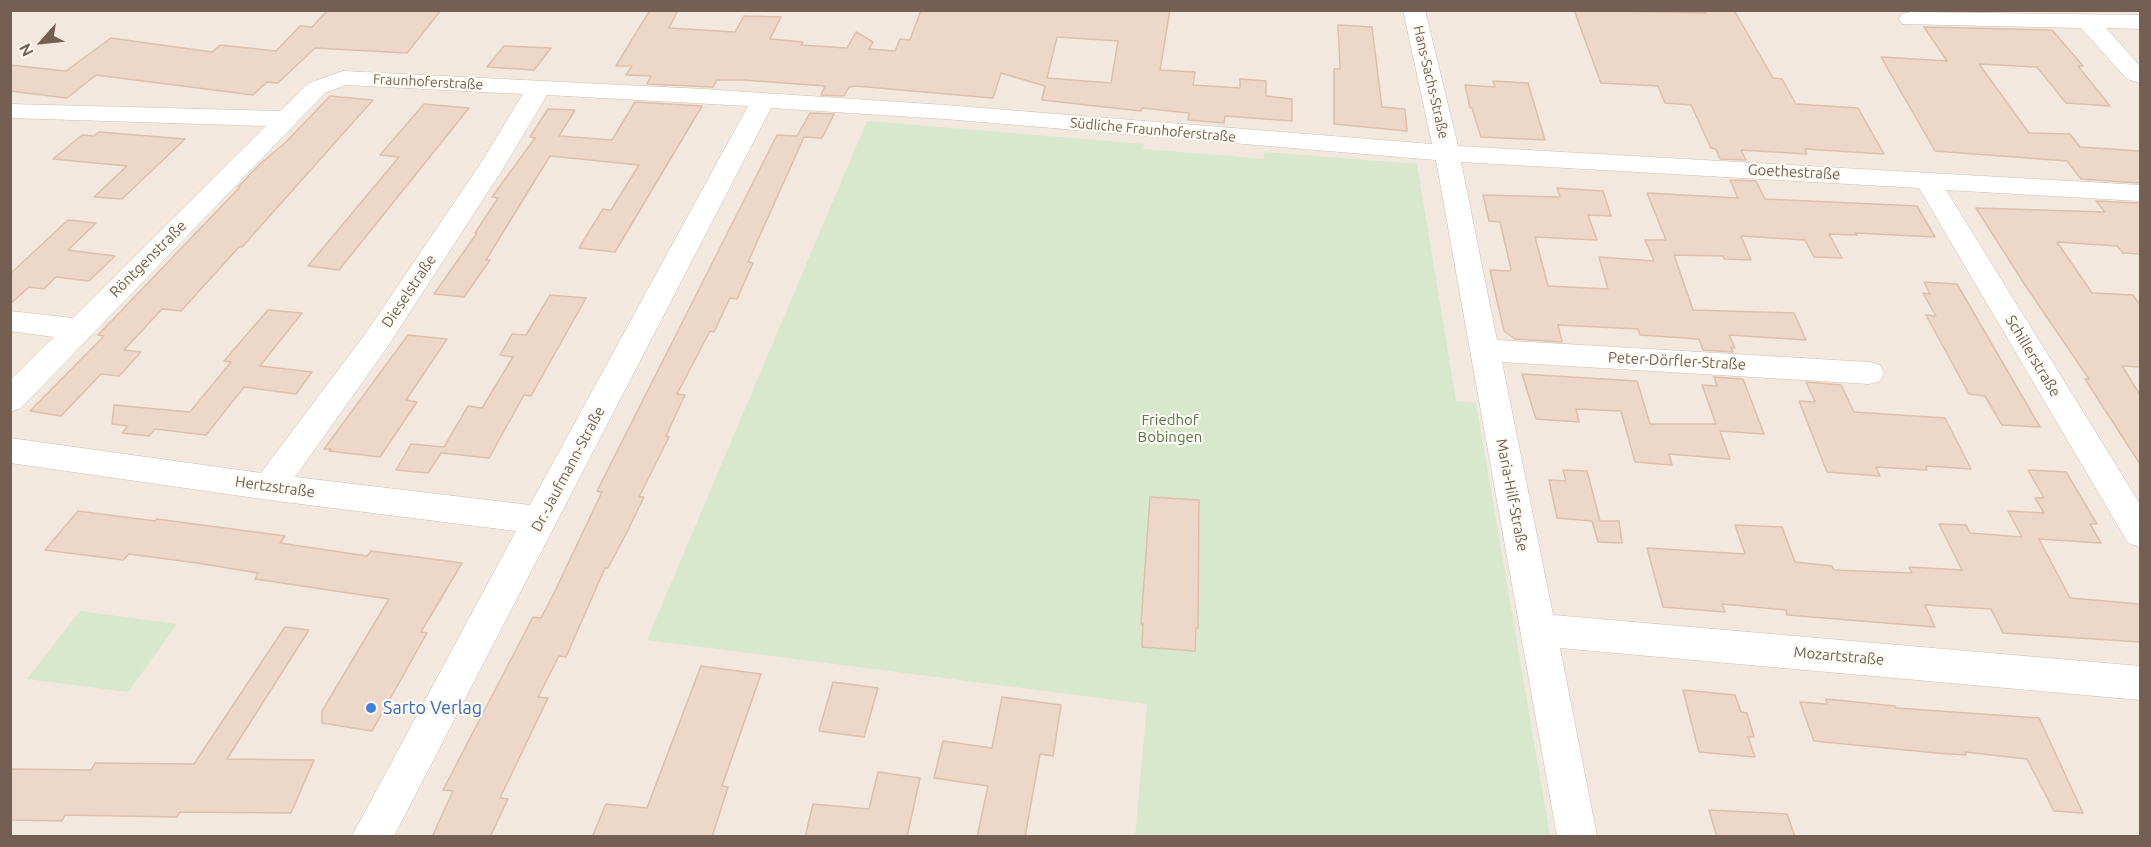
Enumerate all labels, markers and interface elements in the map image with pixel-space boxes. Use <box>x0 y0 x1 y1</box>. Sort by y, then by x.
north arrow <box>12 12 72 72</box>
street label: Hans-Sachs-Straße <box>1410 24 1452 140</box>
text: N <box>15 41 37 60</box>
street label: Fraunhoferstraße <box>372 71 484 93</box>
street label: Südliche Fraunhoferstraße <box>1069 114 1237 146</box>
street label: Goethestraße <box>1747 161 1841 183</box>
street label: Röntgenstraße <box>106 217 190 301</box>
street label: Dieselstraße <box>378 251 440 331</box>
street label: Schillerstraße <box>2002 312 2064 400</box>
street label: Peter-Dörfler-Straße <box>1608 348 1746 374</box>
street label: Dr.-Jaufmann-Straße <box>527 403 609 535</box>
park label: Friedhof Bobingen <box>1138 411 1202 446</box>
street label: Maria-Hilf-Straße <box>1492 437 1532 553</box>
street label: Hertzstraße <box>234 472 316 502</box>
street label: Mozartstraße <box>1793 643 1885 669</box>
place label: Sarto Verlag <box>383 697 482 719</box>
marker: Sarto Verlag <box>364 701 378 715</box>

